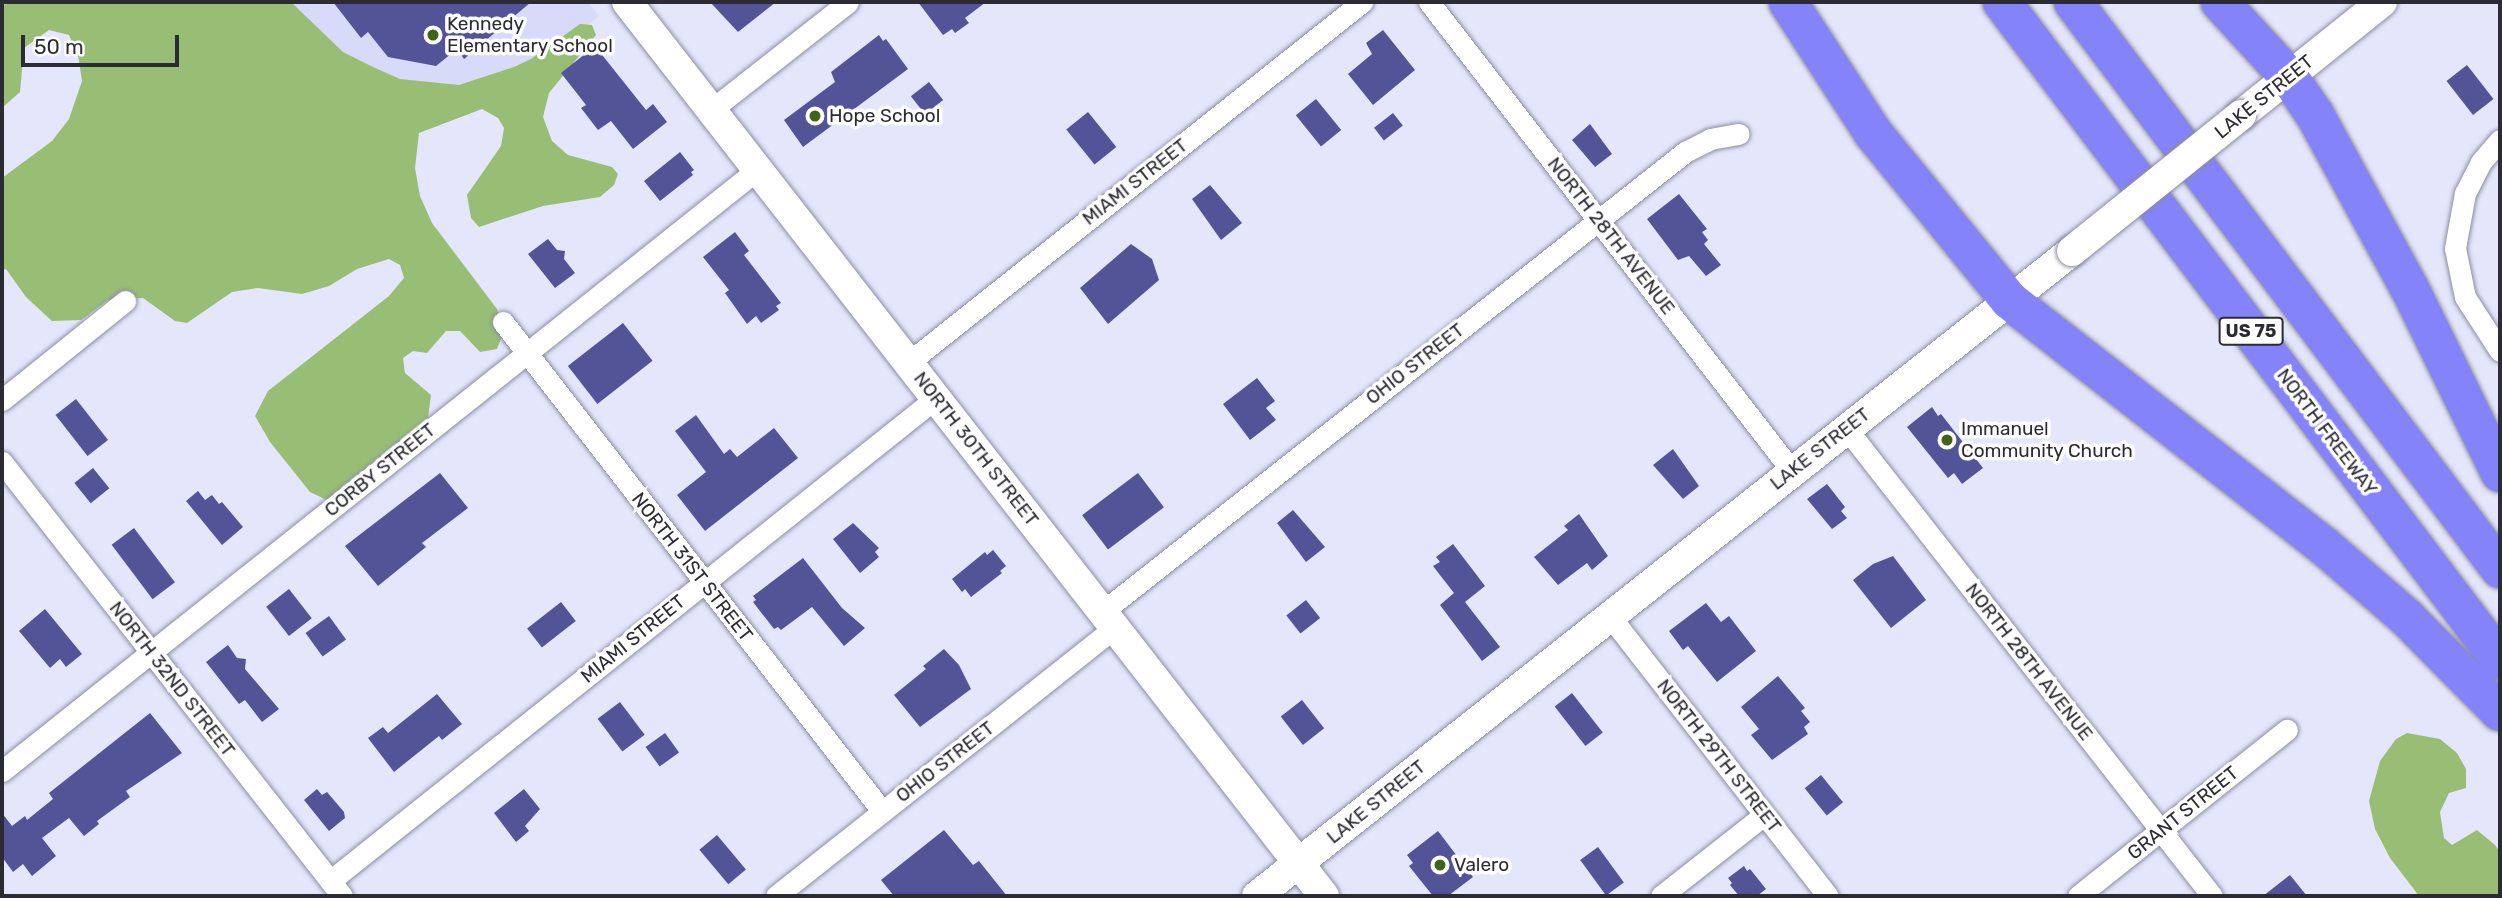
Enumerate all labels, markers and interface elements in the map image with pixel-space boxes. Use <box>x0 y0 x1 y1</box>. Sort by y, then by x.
place label: Kennedy Elementary School <box>447 13 613 57</box>
scale bar <box>24 21 182 65</box>
marker: Kennedy Elementary School <box>425 27 441 43</box>
text: 50 m <box>34 34 84 59</box>
street label: LAKE STREET <box>2210 50 2318 144</box>
place label: Hope School <box>829 105 940 127</box>
marker: Hope School <box>807 108 823 124</box>
street label: MIAMI STREET <box>1078 134 1192 230</box>
street label: NORTH 28TH AVENUE <box>1542 153 1680 319</box>
road number: US 75 <box>2218 316 2284 346</box>
street label: OHIO STREET <box>1361 319 1469 409</box>
street label: NORTH FREEWAY <box>2272 364 2382 500</box>
street label: NORTH 30TH STREET <box>909 367 1043 531</box>
street label: LAKE STREET <box>1766 403 1874 495</box>
street label: CORBY STREET <box>320 418 440 522</box>
place label: Immanuel Community Church <box>1961 418 2133 462</box>
marker: Immanuel Community Church <box>1939 432 1955 448</box>
street label: NORTH 31ST STREET <box>627 488 757 646</box>
street label: NORTH 28TH AVENUE <box>1960 579 2098 745</box>
street label: MIAMI STREET <box>576 590 690 688</box>
street label: NORTH 32ND STREET <box>104 597 240 761</box>
street label: NORTH 29TH STREET <box>1652 675 1786 837</box>
street label: OHIO STREET <box>891 717 999 807</box>
street label: LAKE STREET <box>1322 755 1430 849</box>
street label: GRANT STREET <box>2123 761 2243 865</box>
place label: Valero <box>1454 854 1509 876</box>
marker: Valero <box>1432 857 1448 873</box>

